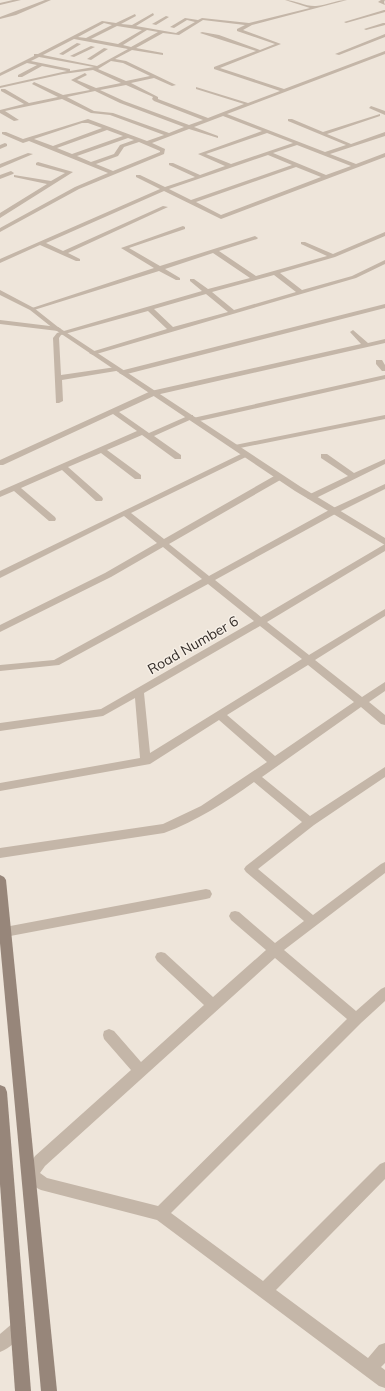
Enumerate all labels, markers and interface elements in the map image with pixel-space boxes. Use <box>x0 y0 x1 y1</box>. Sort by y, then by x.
street label: Road Number 6 <box>144 612 242 678</box>

